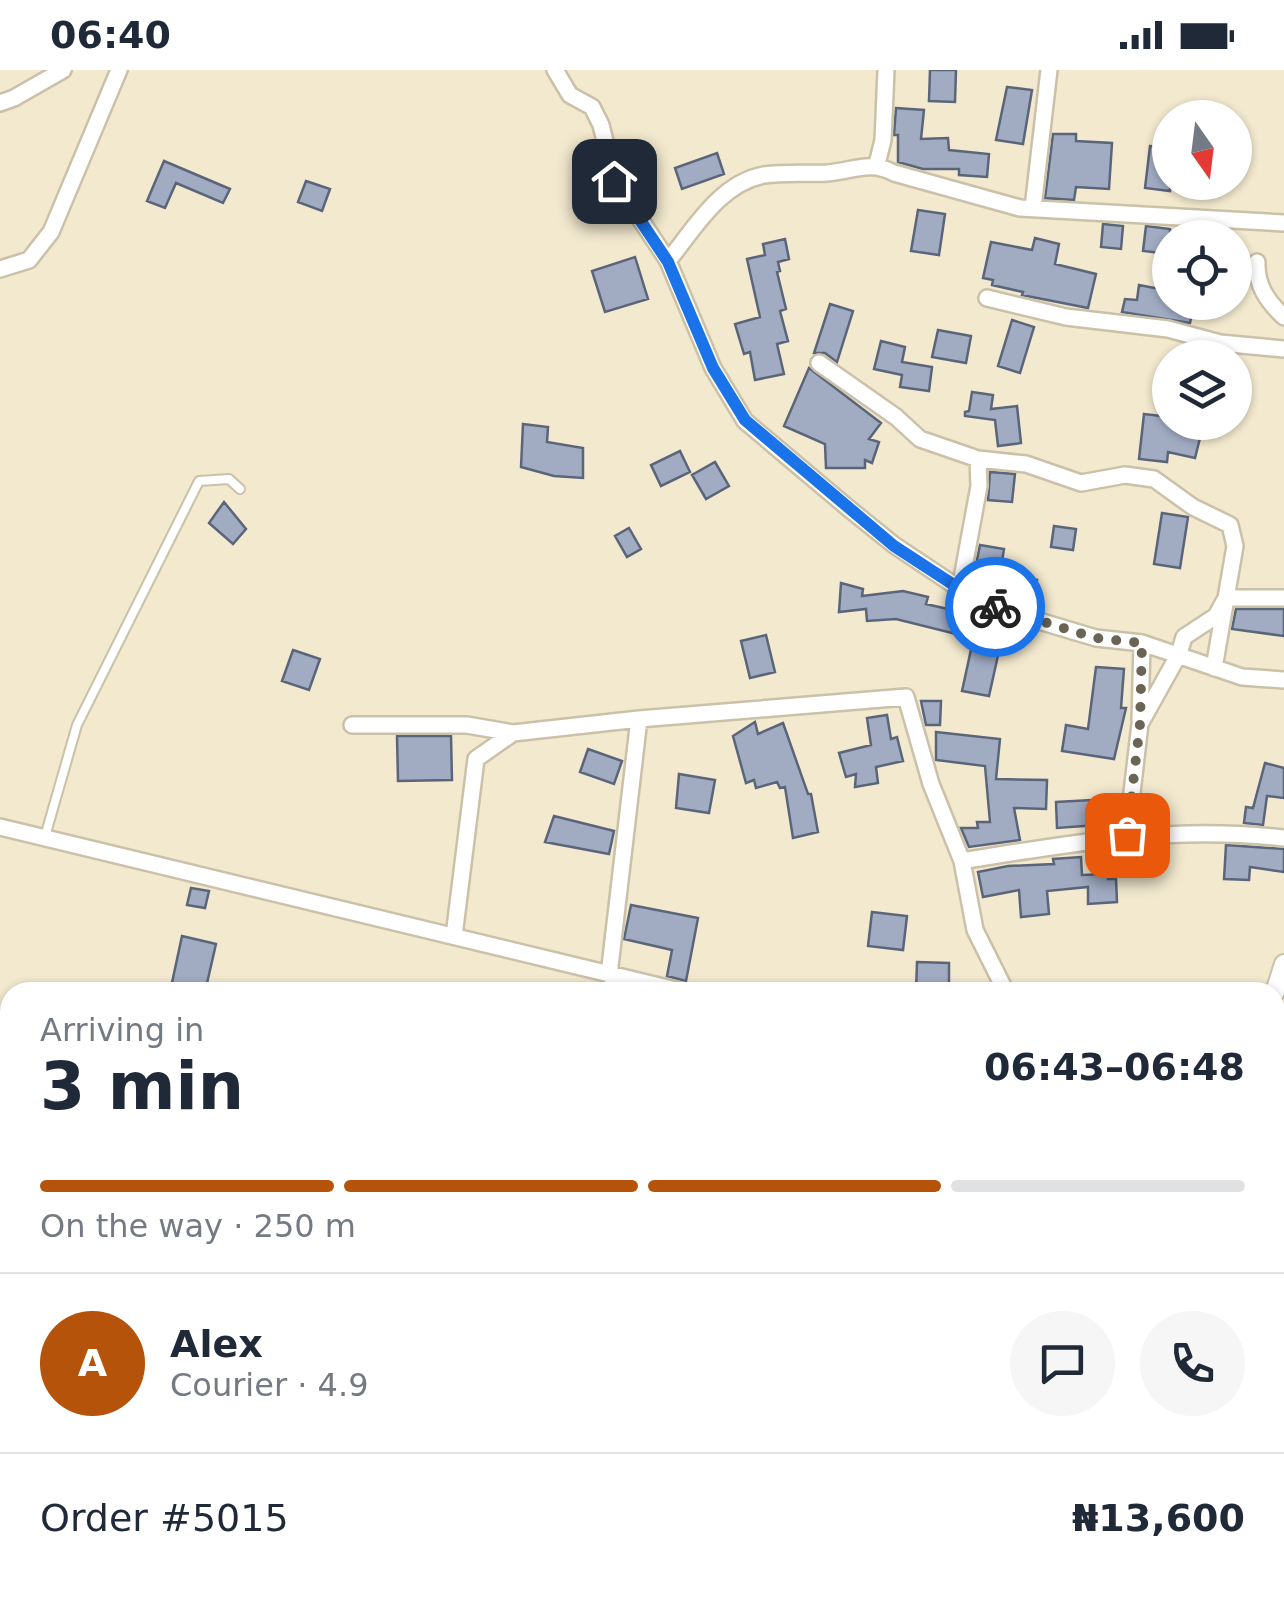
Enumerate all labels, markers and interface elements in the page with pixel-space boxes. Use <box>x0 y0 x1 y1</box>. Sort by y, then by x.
text: 06:40 <box>50 13 171 57</box>
north arrow <box>1152 100 1252 200</box>
map controls <box>1152 100 1252 440</box>
pin <box>572 139 657 224</box>
icon: home <box>587 154 642 209</box>
button: locate <box>1152 220 1252 320</box>
button: layers <box>1152 340 1252 440</box>
courier <box>945 557 1045 657</box>
icon: bike <box>968 580 1023 635</box>
pin <box>1085 793 1170 878</box>
icon: bag <box>1100 808 1155 863</box>
text: Arriving in <box>40 1011 204 1049</box>
text: 06:43–06:48 <box>984 1045 1245 1089</box>
text: 3 min <box>40 1049 244 1124</box>
text: On the way · 250 m <box>40 1207 356 1245</box>
button: chat <box>1010 1311 1115 1416</box>
button: phone <box>1140 1311 1245 1416</box>
text: Alex <box>170 1322 263 1366</box>
text: A <box>78 1341 107 1385</box>
text: Courier · 4.9 <box>170 1366 369 1404</box>
text: Order #5015 <box>40 1496 289 1540</box>
text: ₦13,600 <box>1072 1496 1245 1540</box>

